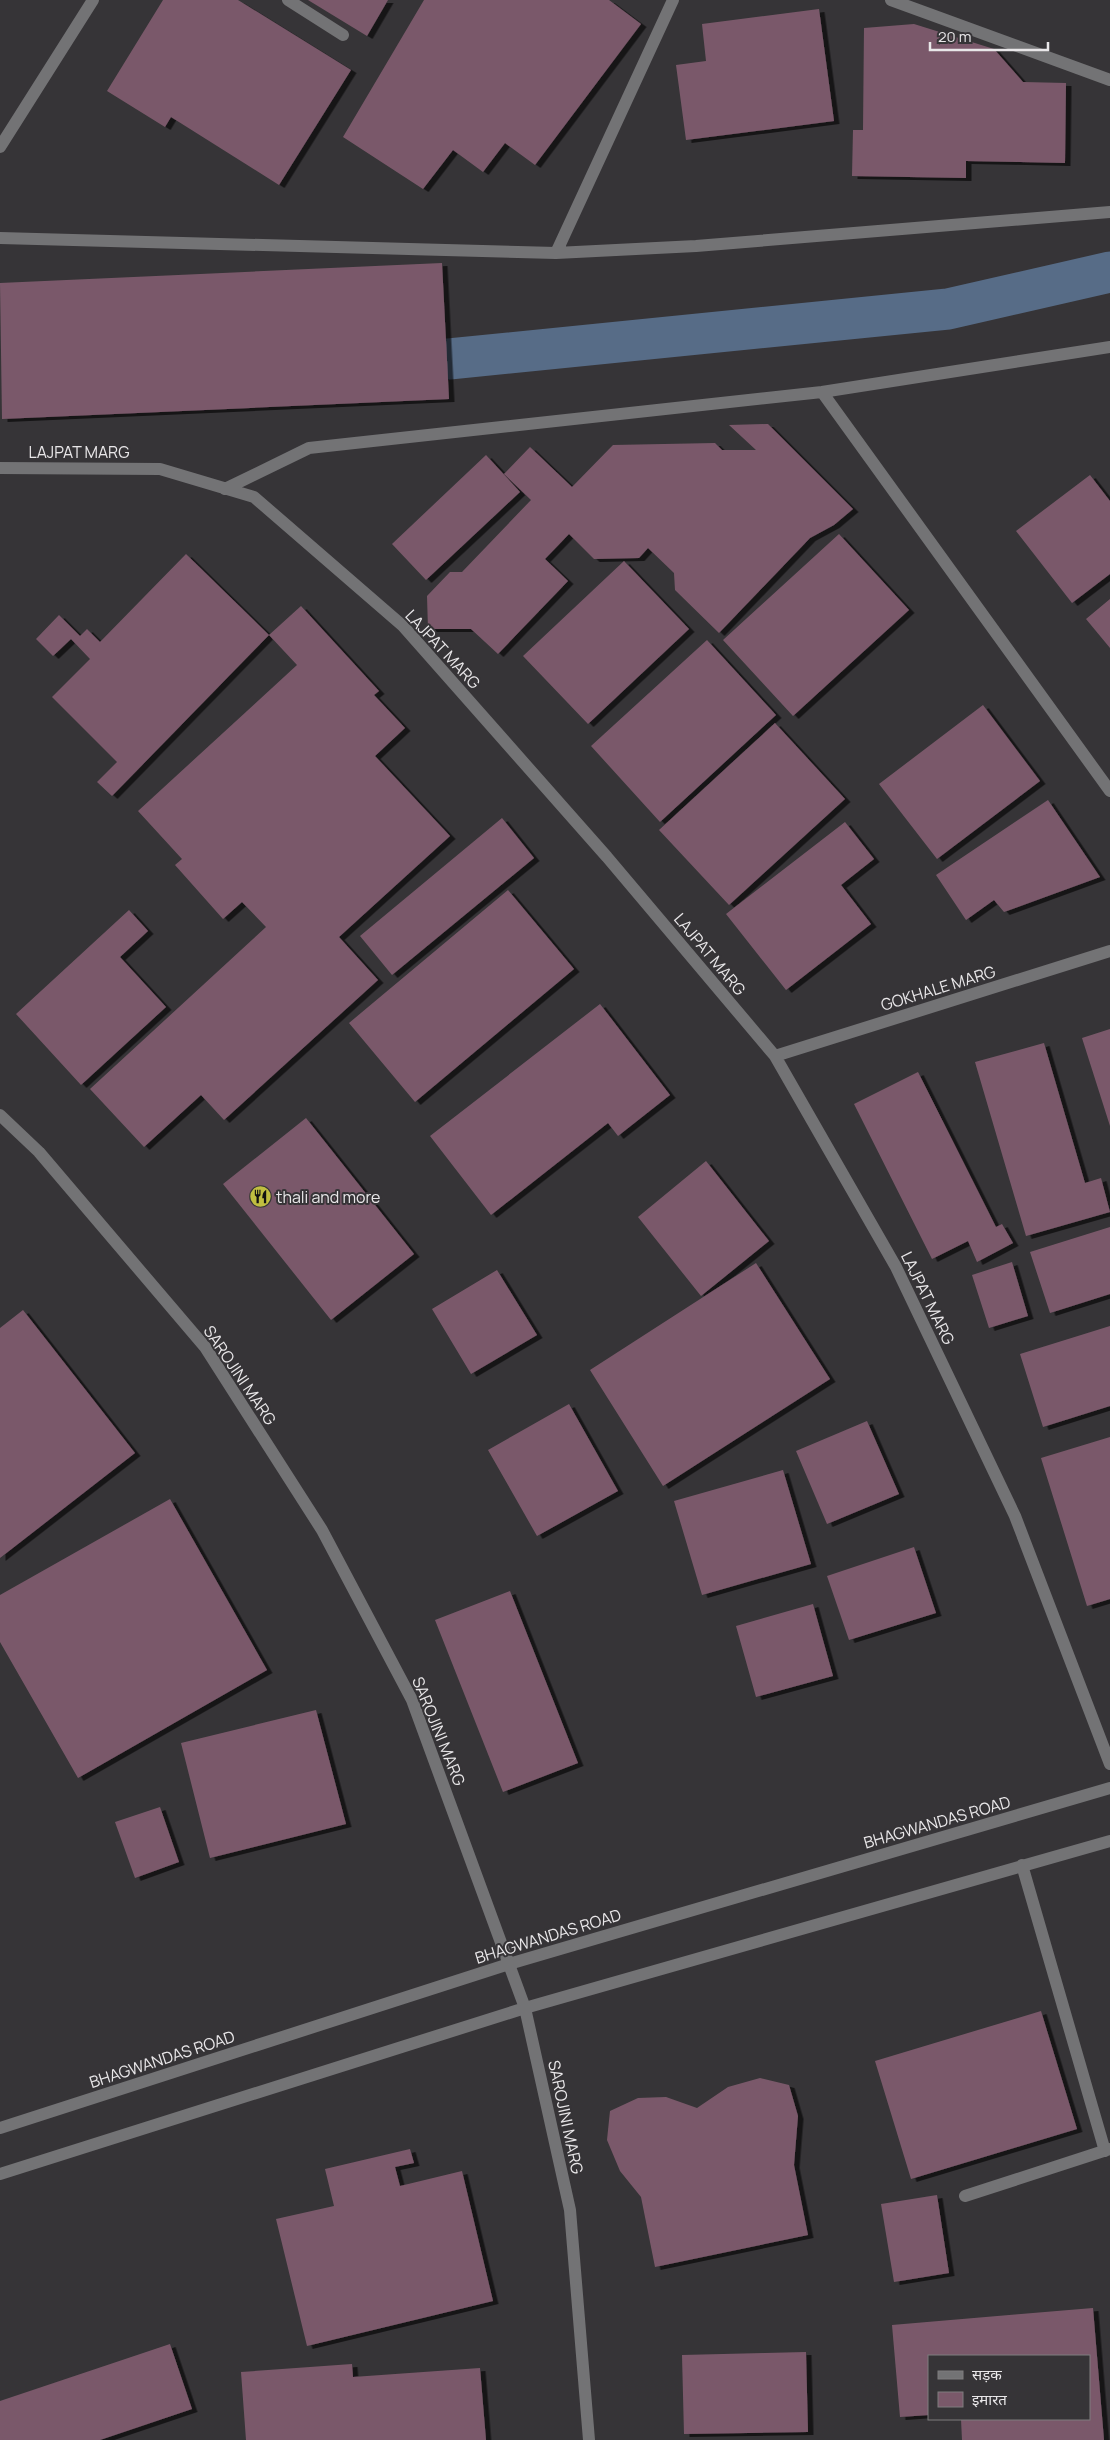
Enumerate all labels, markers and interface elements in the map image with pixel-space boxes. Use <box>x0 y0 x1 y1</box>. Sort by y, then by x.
scale bar <box>930 20 1048 52</box>
text: 20 m <box>938 26 971 47</box>
street label: LAJPAT MARG <box>29 441 129 463</box>
street label: LAJPAT MARG <box>401 605 485 693</box>
street label: LAJPAT MARG <box>669 908 751 1000</box>
street label: GOKHALE MARG <box>878 960 998 1016</box>
restaurant icon: thali and more <box>248 1185 272 1209</box>
place label: thali and more <box>276 1186 380 1208</box>
street label: LAJPAT MARG <box>896 1248 960 1348</box>
street label: SAROJINI MARG <box>199 1321 281 1429</box>
street label: SAROJINI MARG <box>407 1673 471 1789</box>
street label: BHAGWANDAS ROAD <box>861 1790 1013 1854</box>
street label: BHAGWANDAS ROAD <box>472 1903 624 1969</box>
street label: BHAGWANDAS ROAD <box>86 2025 238 2093</box>
street label: SAROJINI MARG <box>543 2058 589 2176</box>
legend <box>928 2355 1090 2420</box>
text: सड़क <box>972 2364 1002 2385</box>
text: इमारत <box>972 2389 1007 2410</box>

